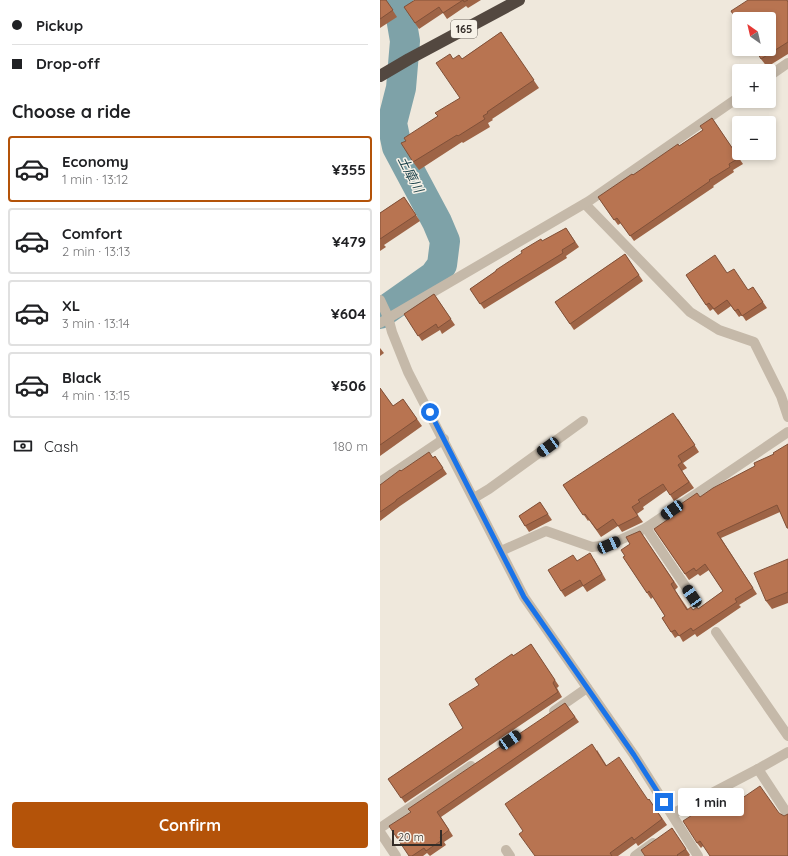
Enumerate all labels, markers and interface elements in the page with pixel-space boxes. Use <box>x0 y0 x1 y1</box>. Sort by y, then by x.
north arrow <box>732 12 776 56</box>
map controls <box>732 12 776 160</box>
text: Pickup <box>36 16 83 35</box>
road number: 165 <box>451 20 477 38</box>
text: Drop-off <box>36 54 100 73</box>
button: + <box>732 64 776 108</box>
text: Choose a ride <box>12 100 131 123</box>
button: − <box>732 116 776 160</box>
icon: car <box>14 151 50 187</box>
text: Economy <box>62 152 129 171</box>
water label: 土庫川 <box>395 153 428 197</box>
text: ¥355 <box>332 160 366 179</box>
text: 1 min · 13:12 <box>62 171 128 187</box>
icon: car <box>14 223 50 259</box>
text: Comfort <box>62 224 123 243</box>
text: ¥479 <box>332 232 366 251</box>
text: 2 min · 13:13 <box>62 243 130 259</box>
icon: car <box>14 295 50 331</box>
text: XL <box>62 296 80 315</box>
text: ¥604 <box>331 304 366 323</box>
text: 3 min · 13:14 <box>62 315 130 331</box>
icon: car <box>14 367 50 403</box>
text: Black <box>62 368 102 387</box>
text: ¥506 <box>331 376 366 395</box>
text: 4 min · 13:15 <box>62 387 130 403</box>
route start <box>421 403 439 421</box>
icon: cash <box>12 435 34 457</box>
car <box>535 435 561 459</box>
text: Cash <box>44 437 78 456</box>
text: 180 m <box>333 438 368 454</box>
car <box>659 498 685 522</box>
car <box>596 535 622 555</box>
car <box>680 583 704 609</box>
car <box>497 728 523 752</box>
callout: 1 min <box>678 788 744 816</box>
route end <box>655 793 673 811</box>
text: 1 min <box>695 794 727 810</box>
button: Confirm <box>12 802 368 848</box>
scale bar <box>392 828 442 847</box>
text: 20 m <box>398 830 424 844</box>

